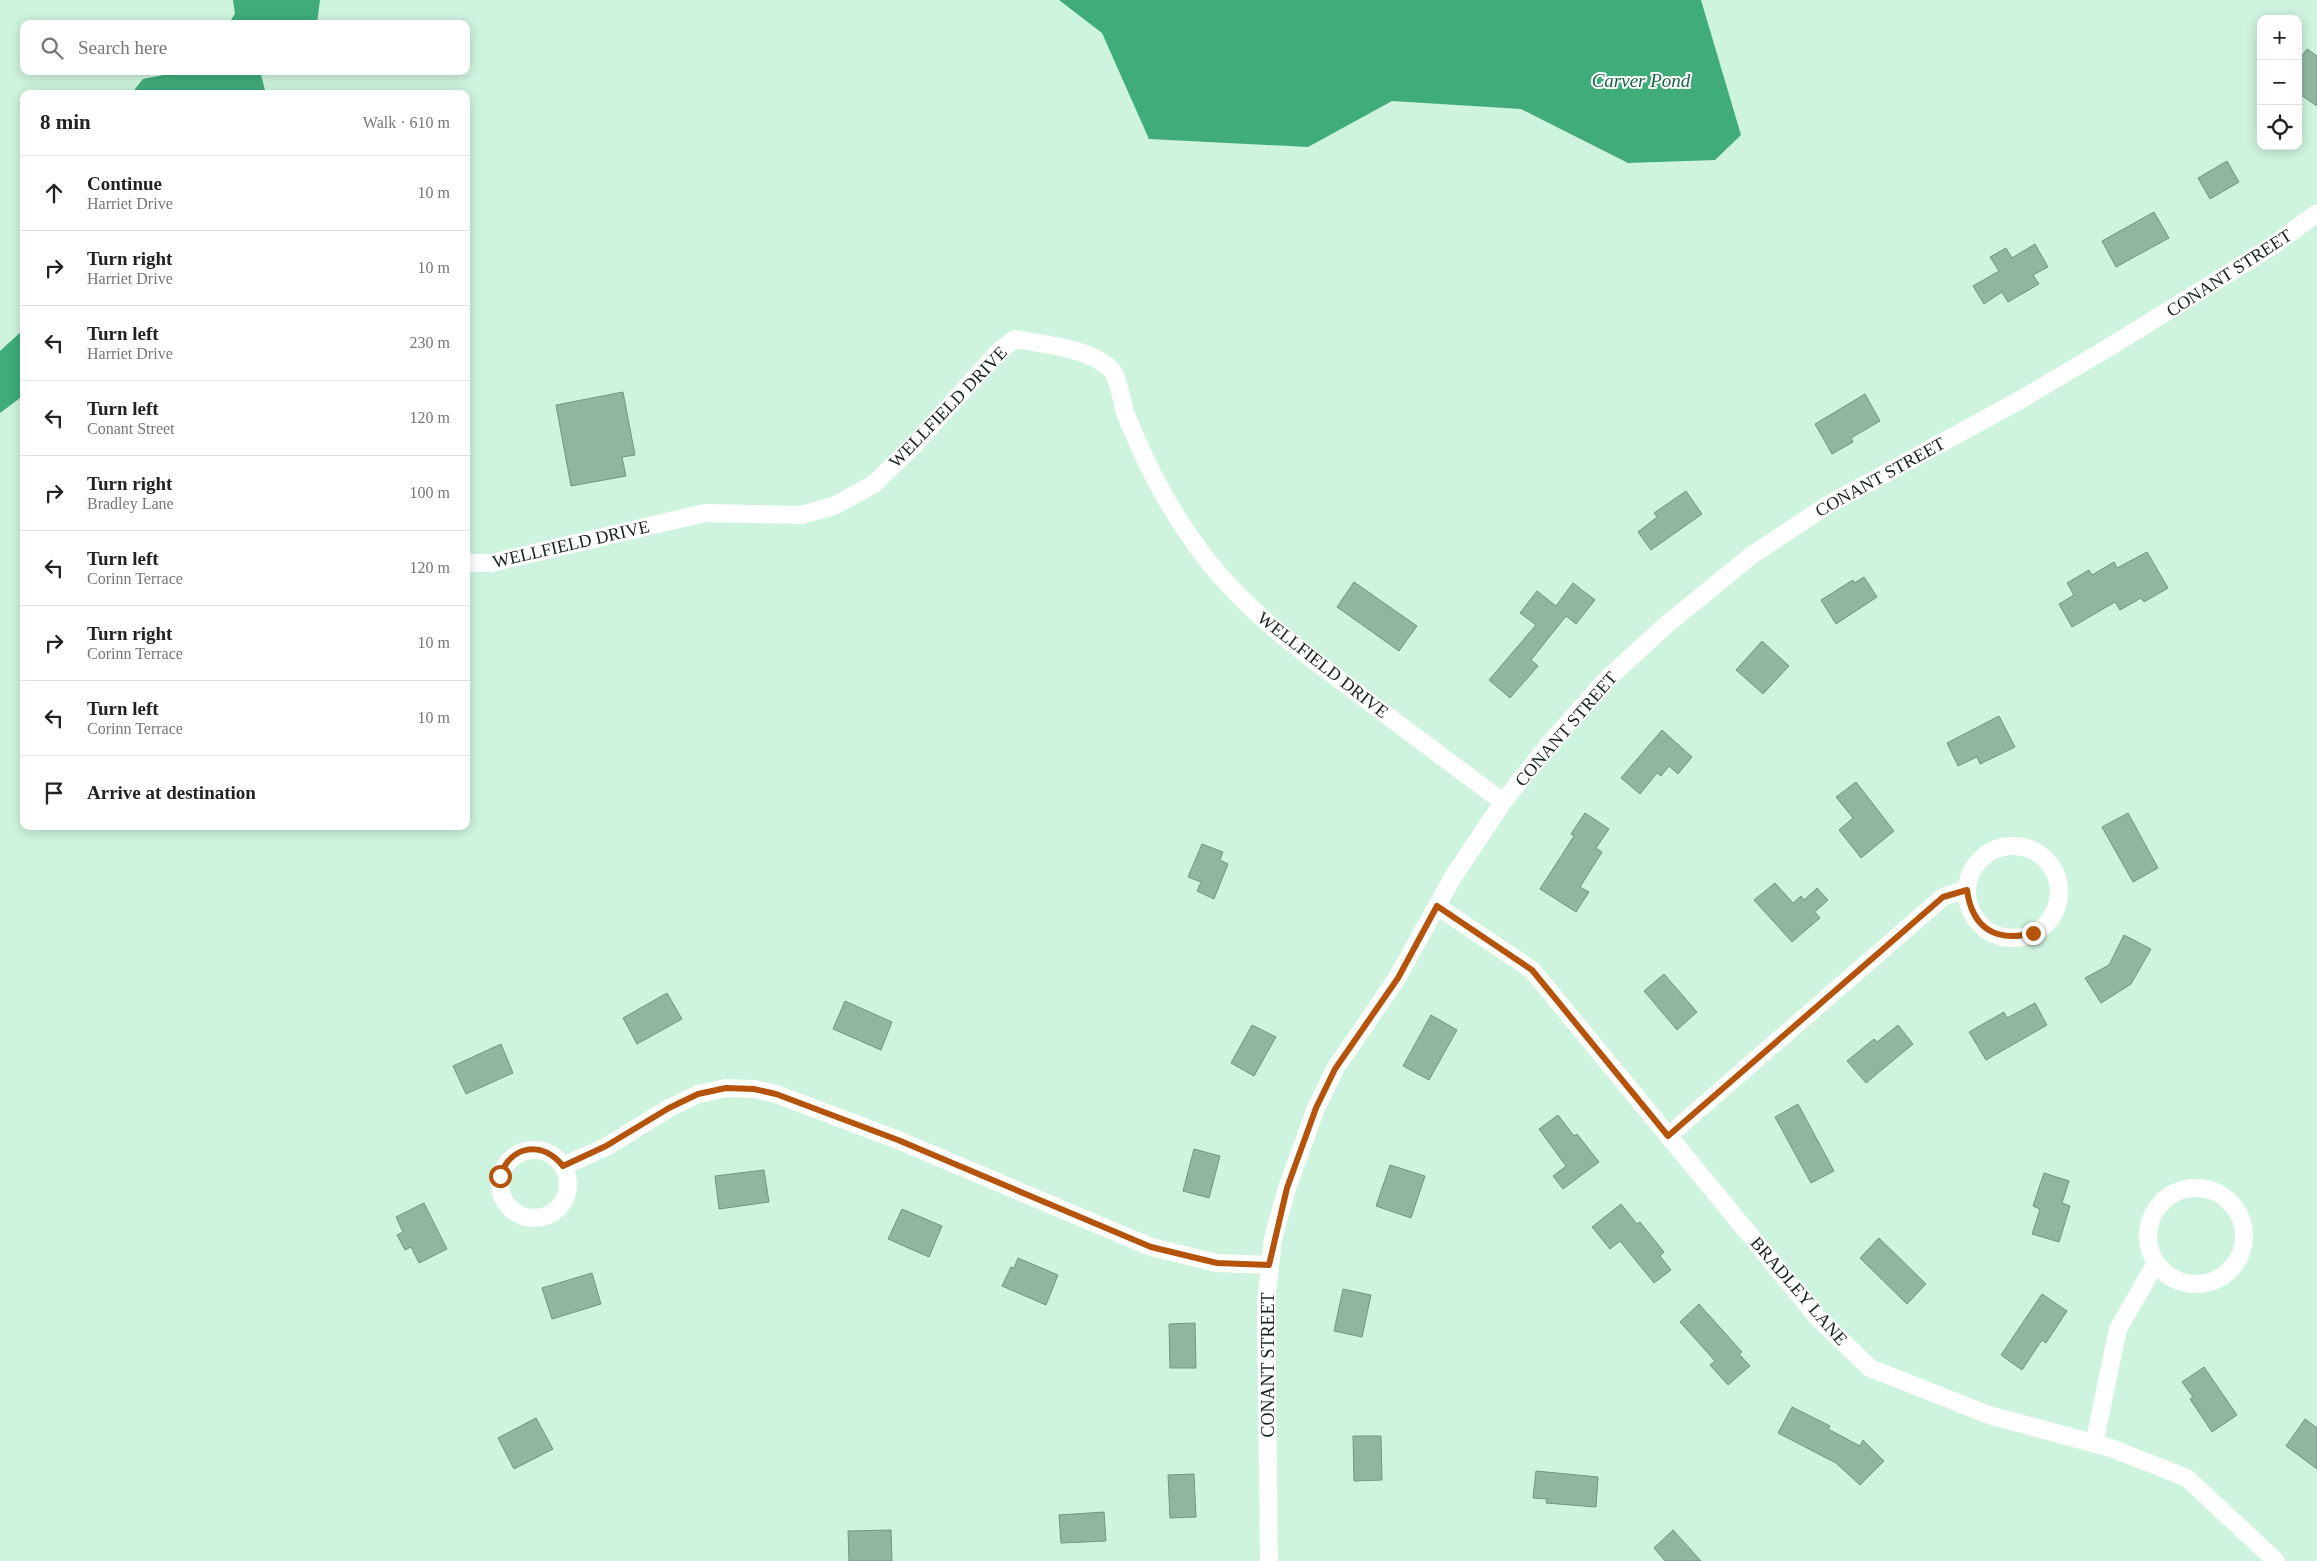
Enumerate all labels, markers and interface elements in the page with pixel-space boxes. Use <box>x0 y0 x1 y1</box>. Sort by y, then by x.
map controls <box>2257 15 2302 150</box>
button: + <box>2257 15 2302 60</box>
search box <box>20 20 470 75</box>
icon: search <box>38 34 66 62</box>
text: Search here <box>78 37 167 58</box>
button: − <box>2257 60 2302 105</box>
water label: Carver Pond <box>1592 70 1691 91</box>
button: locate <box>2257 105 2302 150</box>
text: 8 min <box>40 110 91 134</box>
text: Walk · 610 m <box>363 114 450 131</box>
text: Continue <box>87 173 162 194</box>
icon: ahead <box>40 179 68 207</box>
text: 10 m <box>418 184 450 201</box>
text: Harriet Drive <box>87 195 173 212</box>
street label: CONANT STREET <box>2163 225 2295 321</box>
text: Turn right <box>87 248 172 269</box>
icon: right <box>40 254 68 282</box>
text: 10 m <box>418 259 450 276</box>
text: Harriet Drive <box>87 270 173 287</box>
text: Turn left <box>87 323 159 344</box>
icon: left <box>40 329 68 357</box>
text: 230 m <box>410 334 450 351</box>
street label: WELLFIELD DRIVE <box>885 342 1011 472</box>
text: Harriet Drive <box>87 345 173 362</box>
text: Turn left <box>87 398 159 419</box>
icon: left <box>40 404 68 432</box>
text: 120 m <box>410 409 450 426</box>
text: Conant Street <box>87 420 175 437</box>
street label: CONANT STREET <box>1812 433 1948 521</box>
text: Turn right <box>87 473 172 494</box>
icon: right <box>40 479 68 507</box>
text: 100 m <box>410 484 450 501</box>
text: Bradley Lane <box>87 495 174 512</box>
street label: WELLFIELD DRIVE <box>491 516 651 572</box>
text: Turn left <box>87 548 159 569</box>
icon: left <box>40 554 68 582</box>
text: 120 m <box>410 559 450 576</box>
text: Corinn Terrace <box>87 570 183 587</box>
street label: WELLFIELD DRIVE <box>1254 608 1392 722</box>
text: Turn right <box>87 623 172 644</box>
icon: right <box>40 629 68 657</box>
text: 10 m <box>418 634 450 651</box>
text: Corinn Terrace <box>87 645 183 662</box>
street label: CONANT STREET <box>1511 668 1621 790</box>
text: Turn left <box>87 698 159 719</box>
icon: left <box>40 704 68 732</box>
text: 10 m <box>418 709 450 726</box>
text: Corinn Terrace <box>87 720 183 737</box>
icon: arrive <box>40 779 68 807</box>
text: Arrive at destination <box>87 782 256 803</box>
route end <box>2022 922 2045 945</box>
route start <box>489 1165 512 1188</box>
street label: BRADLEY LANE <box>1747 1233 1851 1349</box>
street label: CONANT STREET <box>1258 1292 1278 1438</box>

